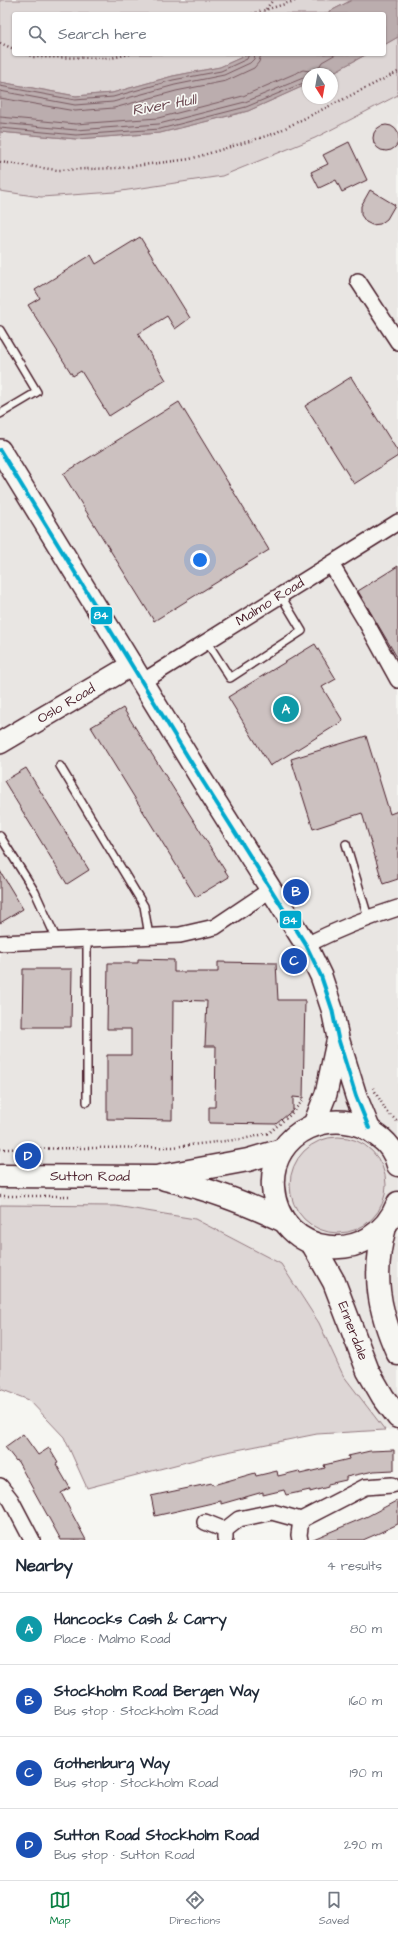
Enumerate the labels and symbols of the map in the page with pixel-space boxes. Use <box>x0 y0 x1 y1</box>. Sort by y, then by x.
north arrow <box>302 68 338 104</box>
water label: River Hull <box>130 89 199 121</box>
your location <box>190 550 210 570</box>
street label: Malmo Road <box>232 573 308 631</box>
line badge: 84 <box>90 606 113 625</box>
text: 84 <box>94 608 109 623</box>
street label: Oslo Road <box>34 679 99 729</box>
pin: A <box>273 694 299 724</box>
pin: B <box>283 877 309 907</box>
line badge: 84 <box>279 910 302 929</box>
text: 84 <box>283 913 298 928</box>
pin: C <box>281 946 307 976</box>
pin: D <box>15 1141 41 1171</box>
street label: Sutton Road <box>50 1166 130 1187</box>
street label: Ennerdale <box>332 1298 373 1364</box>

